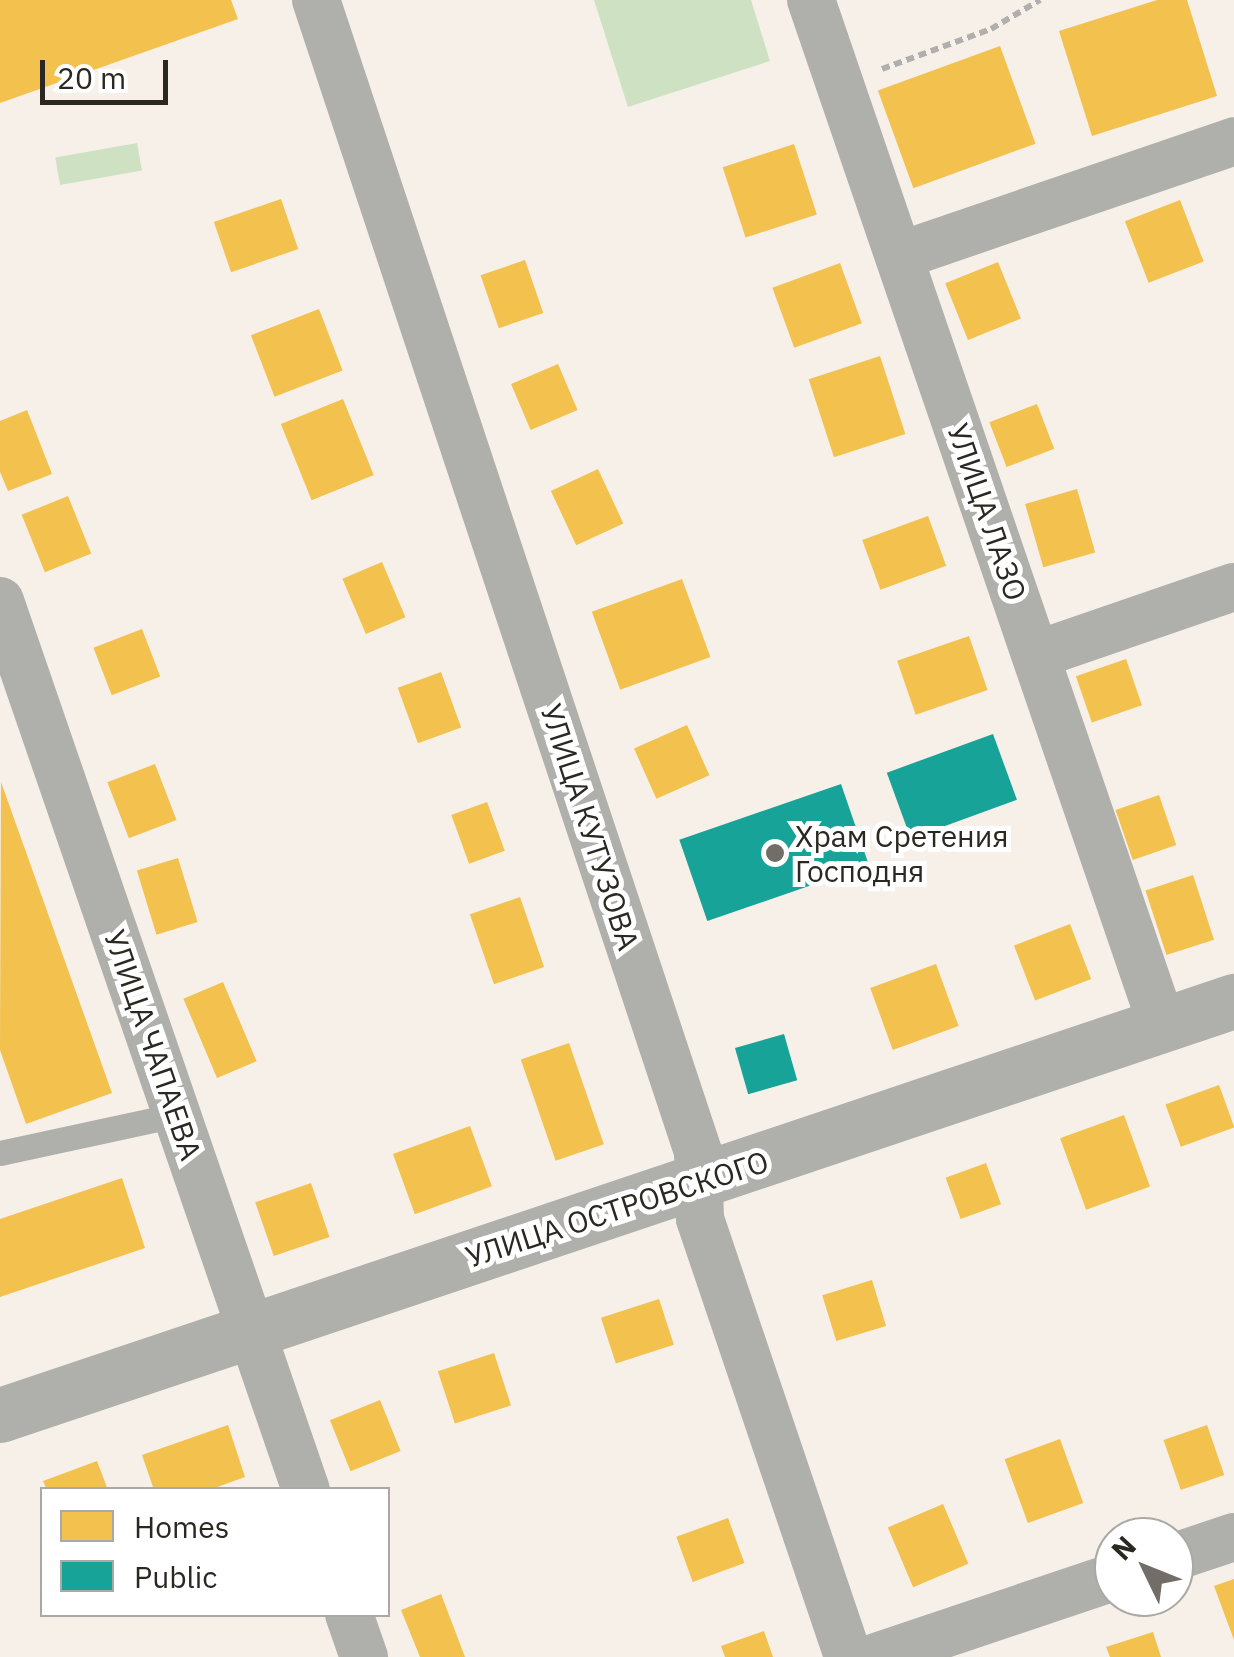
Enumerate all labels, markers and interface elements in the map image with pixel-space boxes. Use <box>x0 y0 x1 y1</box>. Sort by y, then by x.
scale bar <box>45 40 172 102</box>
text: 20 m <box>57 58 126 97</box>
street label: УЛИЦА ЛАЗО <box>940 419 1034 605</box>
street label: УЛИЦА КУТУЗОВА <box>533 699 647 955</box>
place label: Храм Сретения Господня <box>795 818 1008 888</box>
marker: Храм Сретения Господня <box>764 842 786 864</box>
street label: УЛИЦА ЧАПАЕВА <box>97 925 209 1165</box>
street label: УЛИЦА ОСТРОВСКОГО <box>461 1143 773 1275</box>
legend <box>40 1487 390 1617</box>
text: Homes <box>134 1507 229 1546</box>
north arrow <box>1094 1517 1194 1617</box>
text: N <box>1103 1528 1144 1568</box>
text: Public <box>134 1557 217 1596</box>

